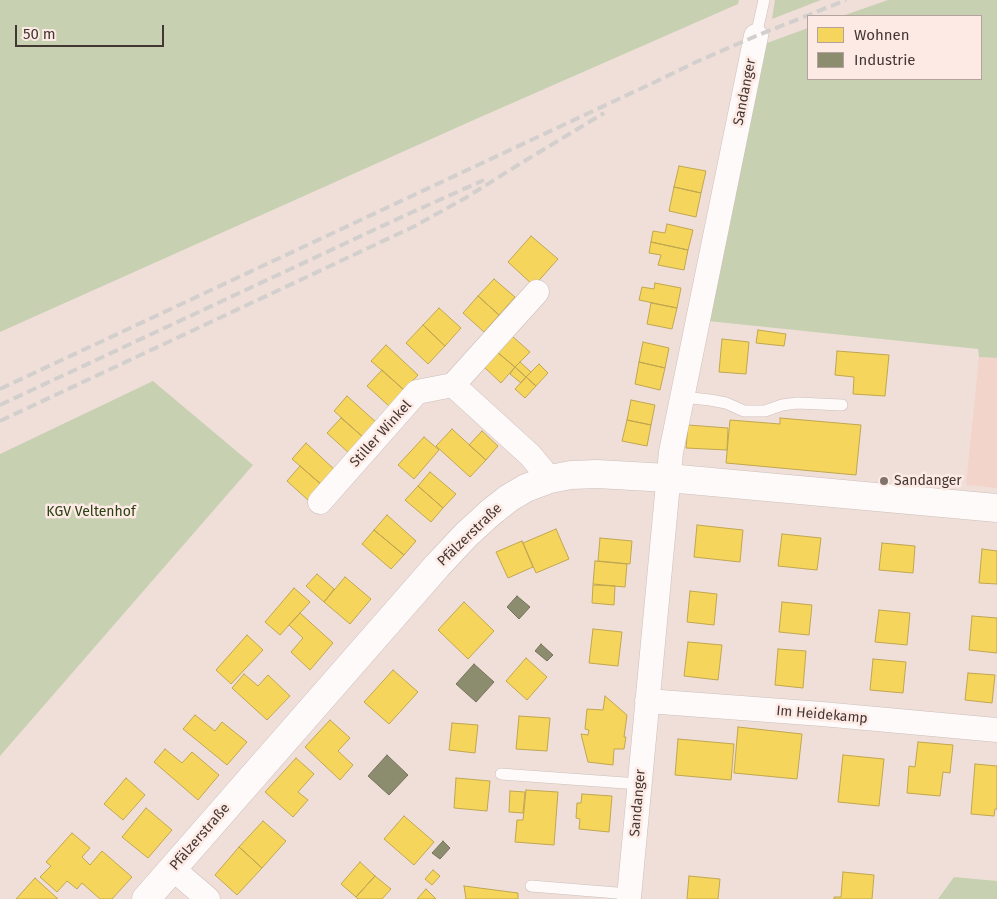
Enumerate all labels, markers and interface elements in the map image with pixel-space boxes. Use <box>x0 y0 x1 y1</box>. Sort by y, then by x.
scale bar <box>18 15 166 47</box>
legend <box>807 15 982 80</box>
text: 50 m <box>23 25 56 43</box>
text: Wohnen <box>854 26 910 44</box>
text: Industrie <box>854 51 916 69</box>
street label: Sandanger <box>730 57 760 127</box>
street label: Stiller Winkel <box>347 397 415 471</box>
place label: Sandanger <box>894 473 962 489</box>
marker: Sandanger <box>878 475 890 487</box>
street label: Pfälzerstraße <box>434 500 506 570</box>
park label: KGV Veltenhof <box>46 504 136 520</box>
street label: Im Heidekamp <box>776 703 868 727</box>
street label: Sandanger <box>627 769 649 837</box>
street label: Pfälzerstraße <box>166 800 234 874</box>

